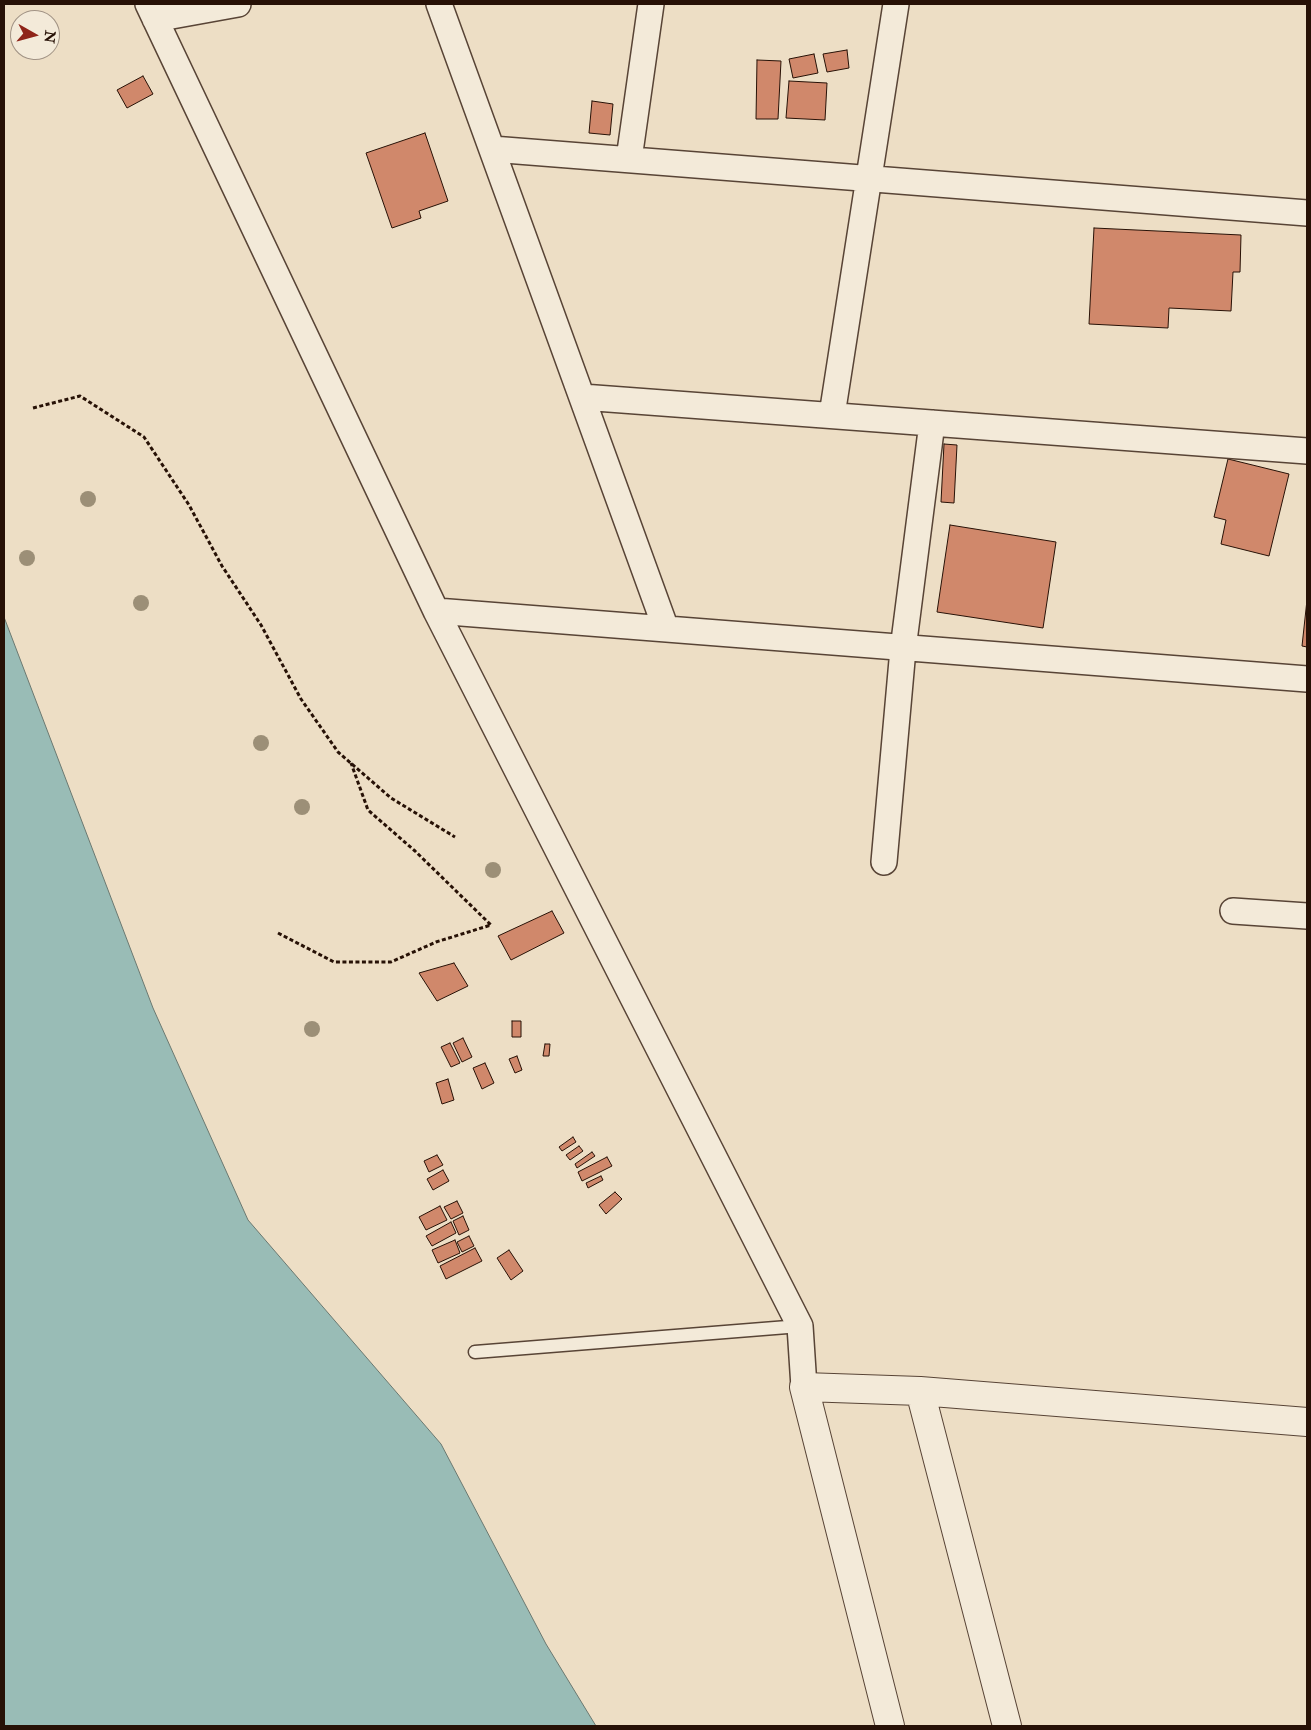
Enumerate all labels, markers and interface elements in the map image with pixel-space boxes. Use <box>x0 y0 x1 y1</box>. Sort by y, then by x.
north arrow <box>10 10 60 60</box>
text: N <box>40 29 59 44</box>

